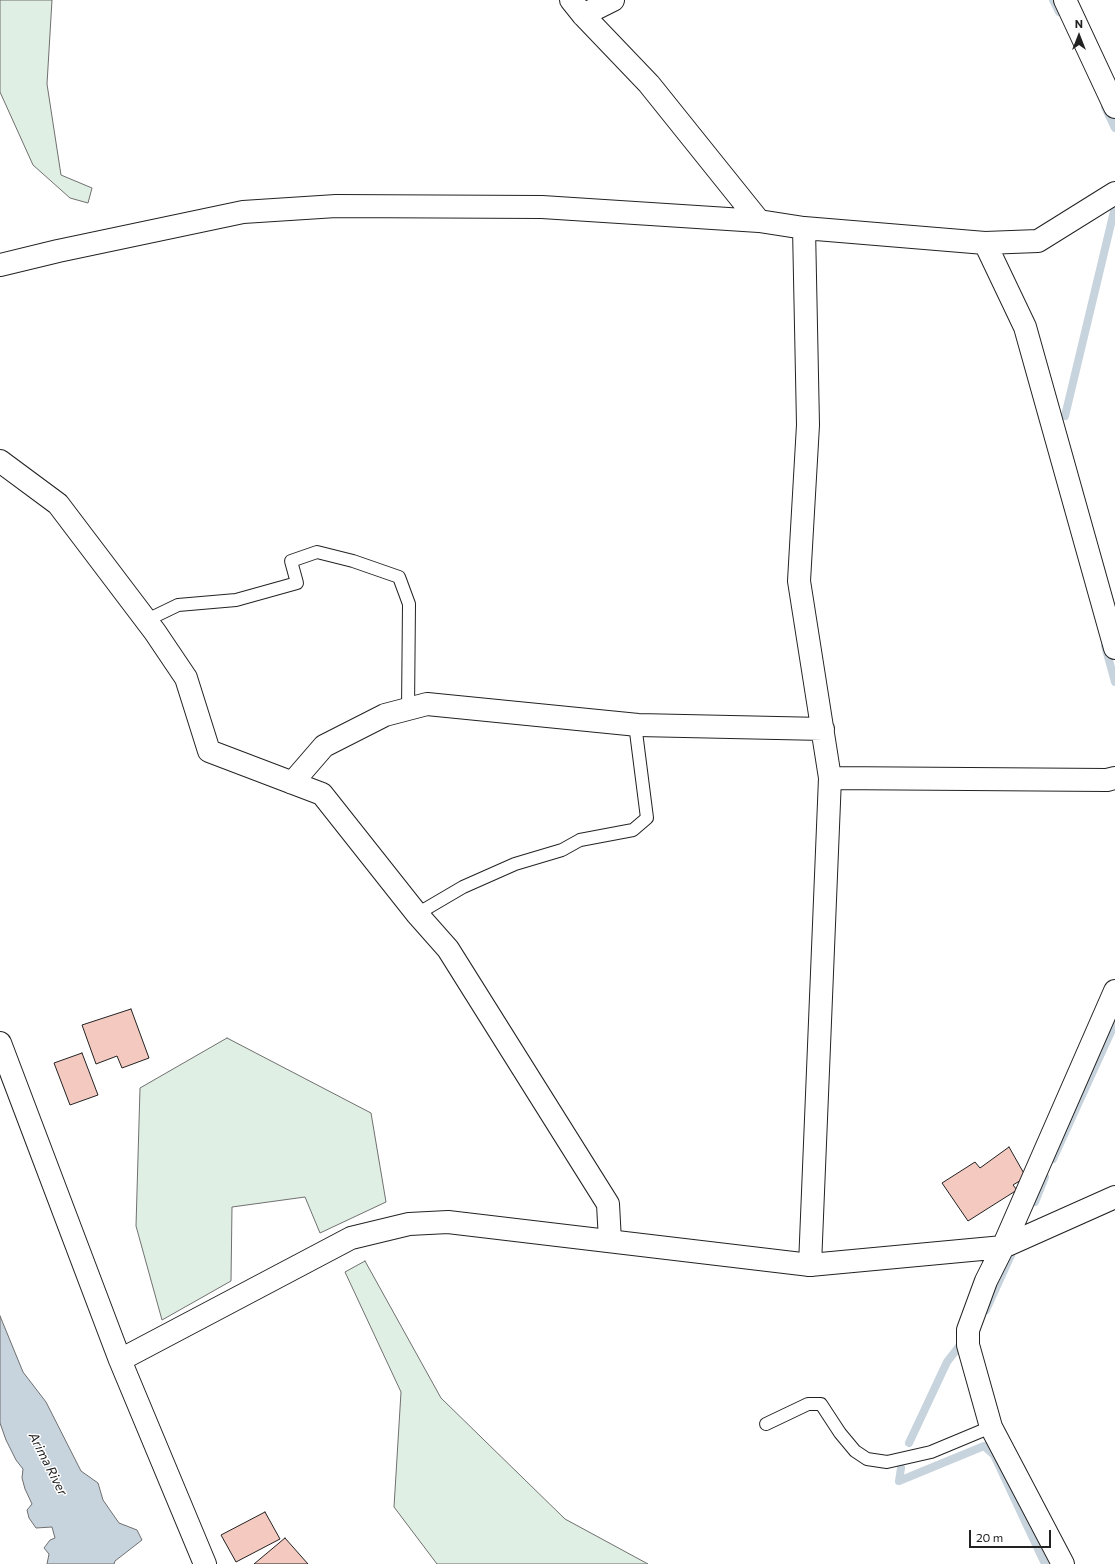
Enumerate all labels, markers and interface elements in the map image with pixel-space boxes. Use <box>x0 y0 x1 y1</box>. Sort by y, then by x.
north arrow <box>1059 16 1099 56</box>
text: N <box>1075 17 1083 30</box>
water label: Arima River <box>25 1430 71 1498</box>
scale bar <box>971 1522 1053 1548</box>
text: 20 m <box>976 1530 1003 1544</box>

